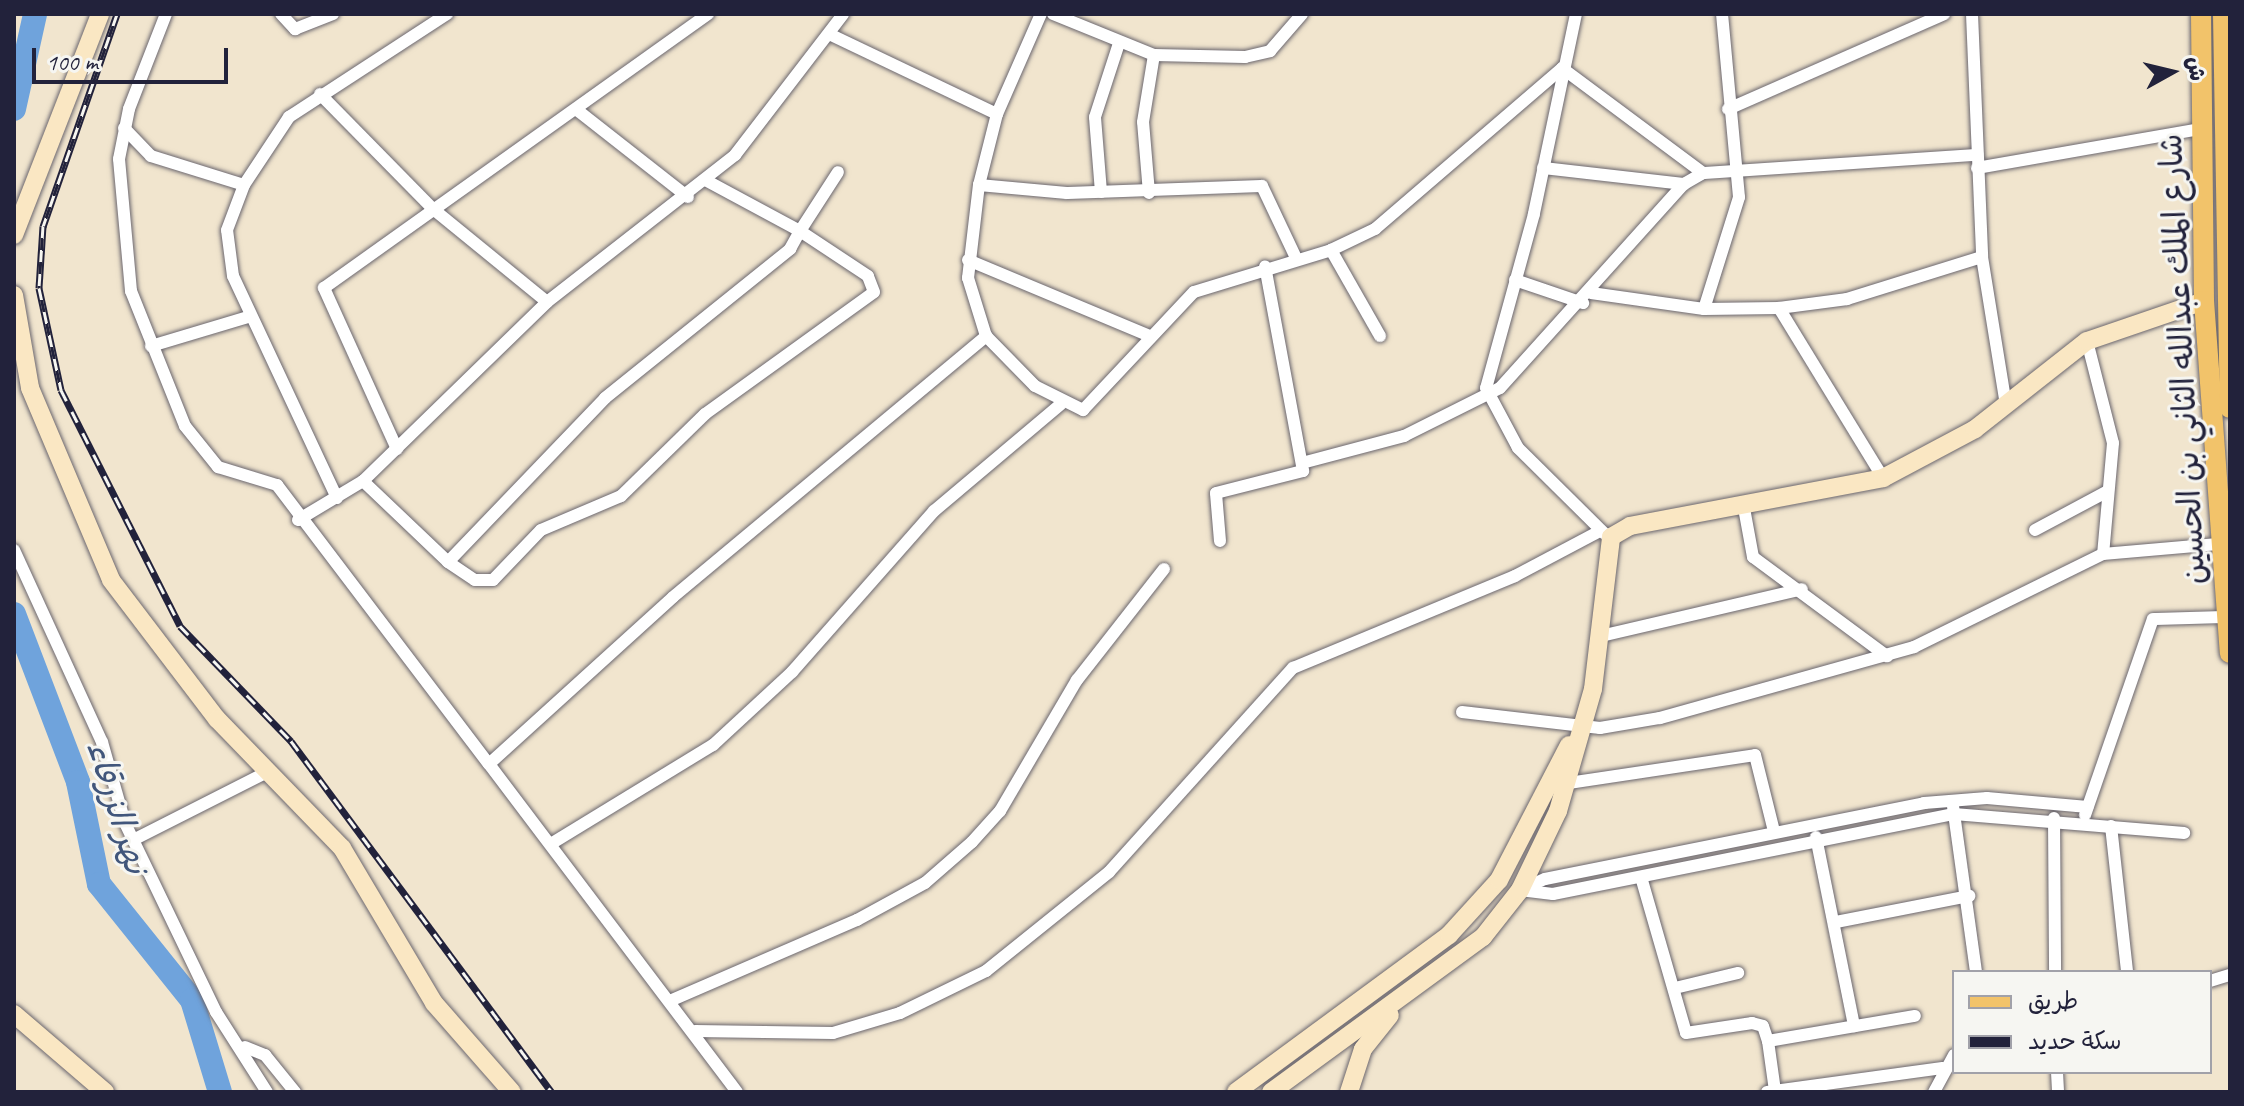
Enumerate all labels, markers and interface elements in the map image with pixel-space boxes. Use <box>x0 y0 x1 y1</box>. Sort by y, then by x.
scale bar <box>36 32 232 82</box>
north arrow <box>2132 32 2212 112</box>
text: 100 m <box>46 47 98 77</box>
text: ش <box>2180 55 2211 83</box>
street label: شارع الملك عبدالله الثاني بن الحسين <box>2152 133 2214 585</box>
water label: نهر الزرقاء <box>79 736 157 878</box>
legend <box>1952 970 2212 1074</box>
text: طريق <box>2028 986 2078 1016</box>
text: سكة حديد <box>2028 1026 2122 1056</box>

